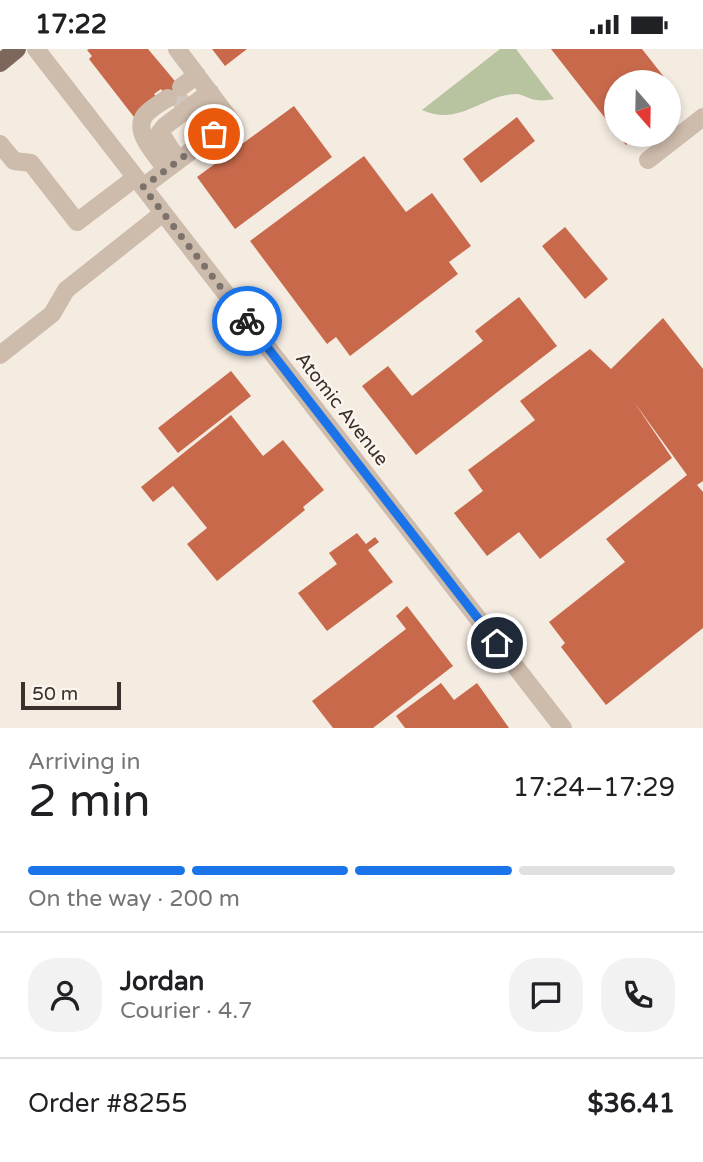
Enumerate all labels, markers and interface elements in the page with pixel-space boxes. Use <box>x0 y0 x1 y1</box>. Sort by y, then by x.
text: 17:22 <box>35 9 107 40</box>
north arrow <box>604 70 681 147</box>
map controls <box>604 70 681 147</box>
pin <box>184 104 244 164</box>
icon: bag <box>195 115 233 153</box>
courier <box>212 286 282 356</box>
icon: bike <box>228 302 266 340</box>
street label: Atomic Avenue <box>291 348 393 470</box>
pin <box>467 613 527 673</box>
icon: home <box>478 624 516 662</box>
scale bar <box>21 679 121 711</box>
text: 50 m <box>32 683 78 705</box>
text: Arriving in <box>28 748 141 776</box>
text: 17:24–17:29 <box>513 772 675 803</box>
text: 2 min <box>28 774 151 829</box>
text: On the way · 200 m <box>28 885 240 913</box>
button: person <box>28 958 102 1032</box>
button: chat <box>509 958 583 1032</box>
button: phone <box>601 958 675 1032</box>
text: Jordan <box>120 966 204 997</box>
text: Courier · 4.7 <box>120 997 253 1025</box>
text: Order #8255 <box>28 1088 188 1119</box>
text: $36.41 <box>587 1088 675 1119</box>

